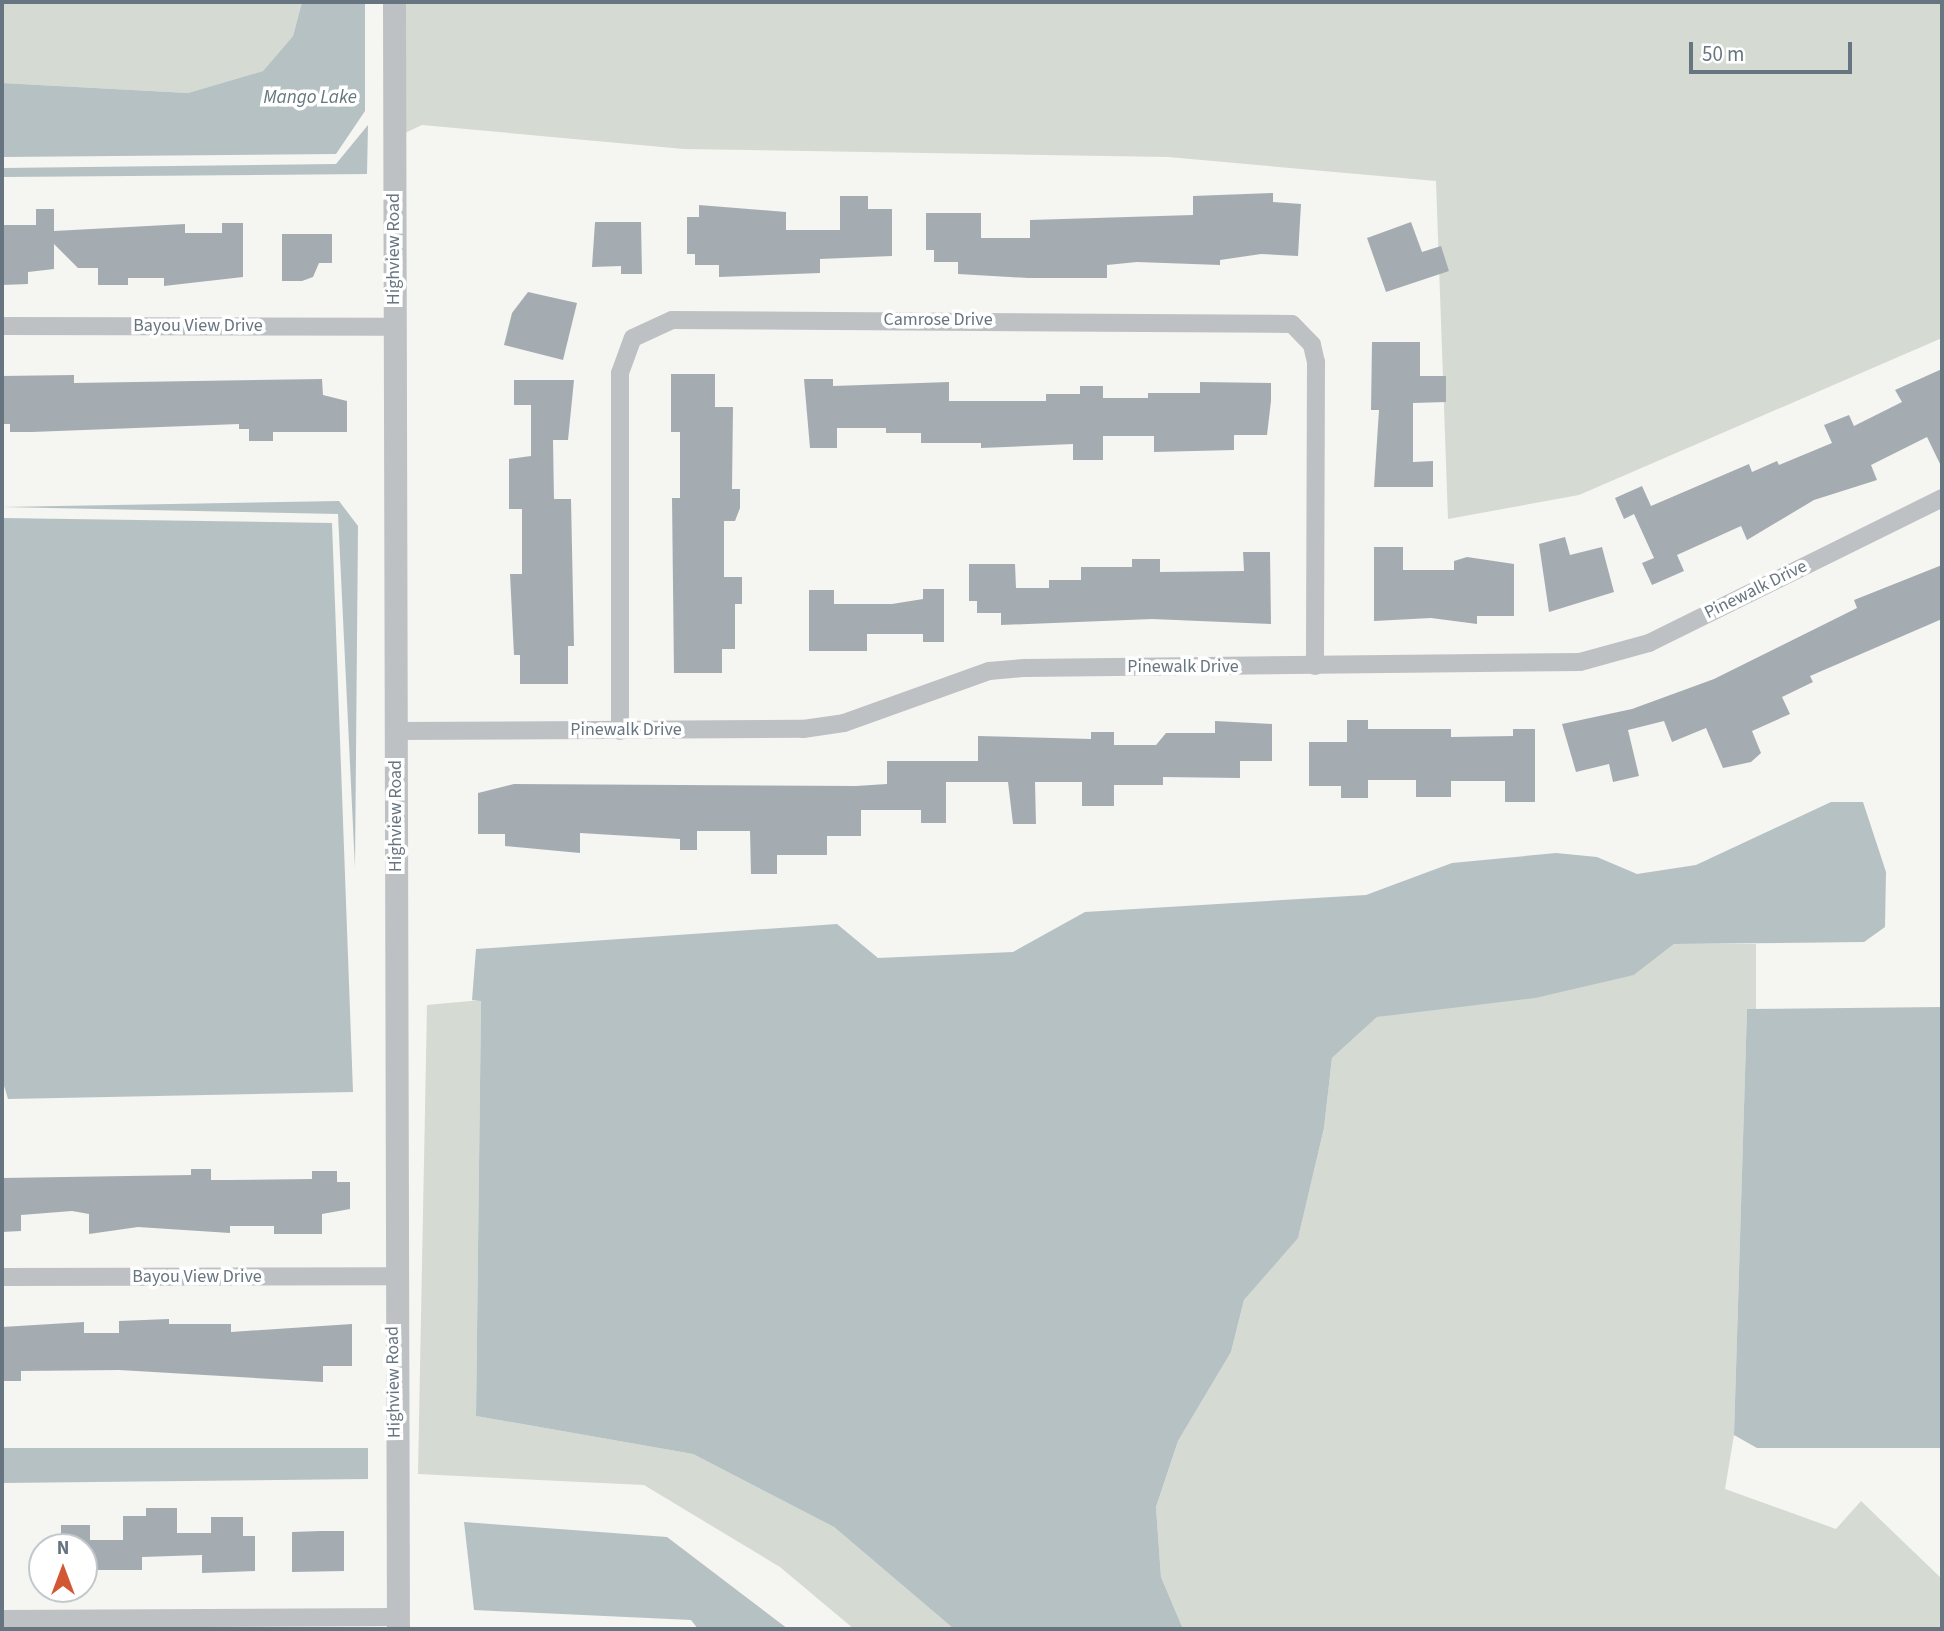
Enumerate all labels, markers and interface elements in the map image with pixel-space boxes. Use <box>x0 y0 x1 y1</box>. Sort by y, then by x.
scale bar <box>1692 28 1855 72</box>
text: 50 m <box>1702 39 1744 69</box>
water label: Mango Lake <box>263 87 357 109</box>
street label: Highview Road <box>383 193 405 305</box>
street label: Camrose Drive <box>883 309 993 331</box>
street label: Bayou View Drive <box>133 315 263 337</box>
street label: Pinewalk Drive <box>1701 556 1811 624</box>
street label: Pinewalk Drive <box>1127 656 1239 678</box>
street label: Pinewalk Drive <box>570 719 682 741</box>
street label: Highview Road <box>385 760 407 872</box>
street label: Bayou View Drive <box>132 1266 262 1288</box>
street label: Highview Road <box>382 1326 406 1438</box>
north arrow <box>28 1533 98 1603</box>
text: N <box>57 1535 69 1562</box>

